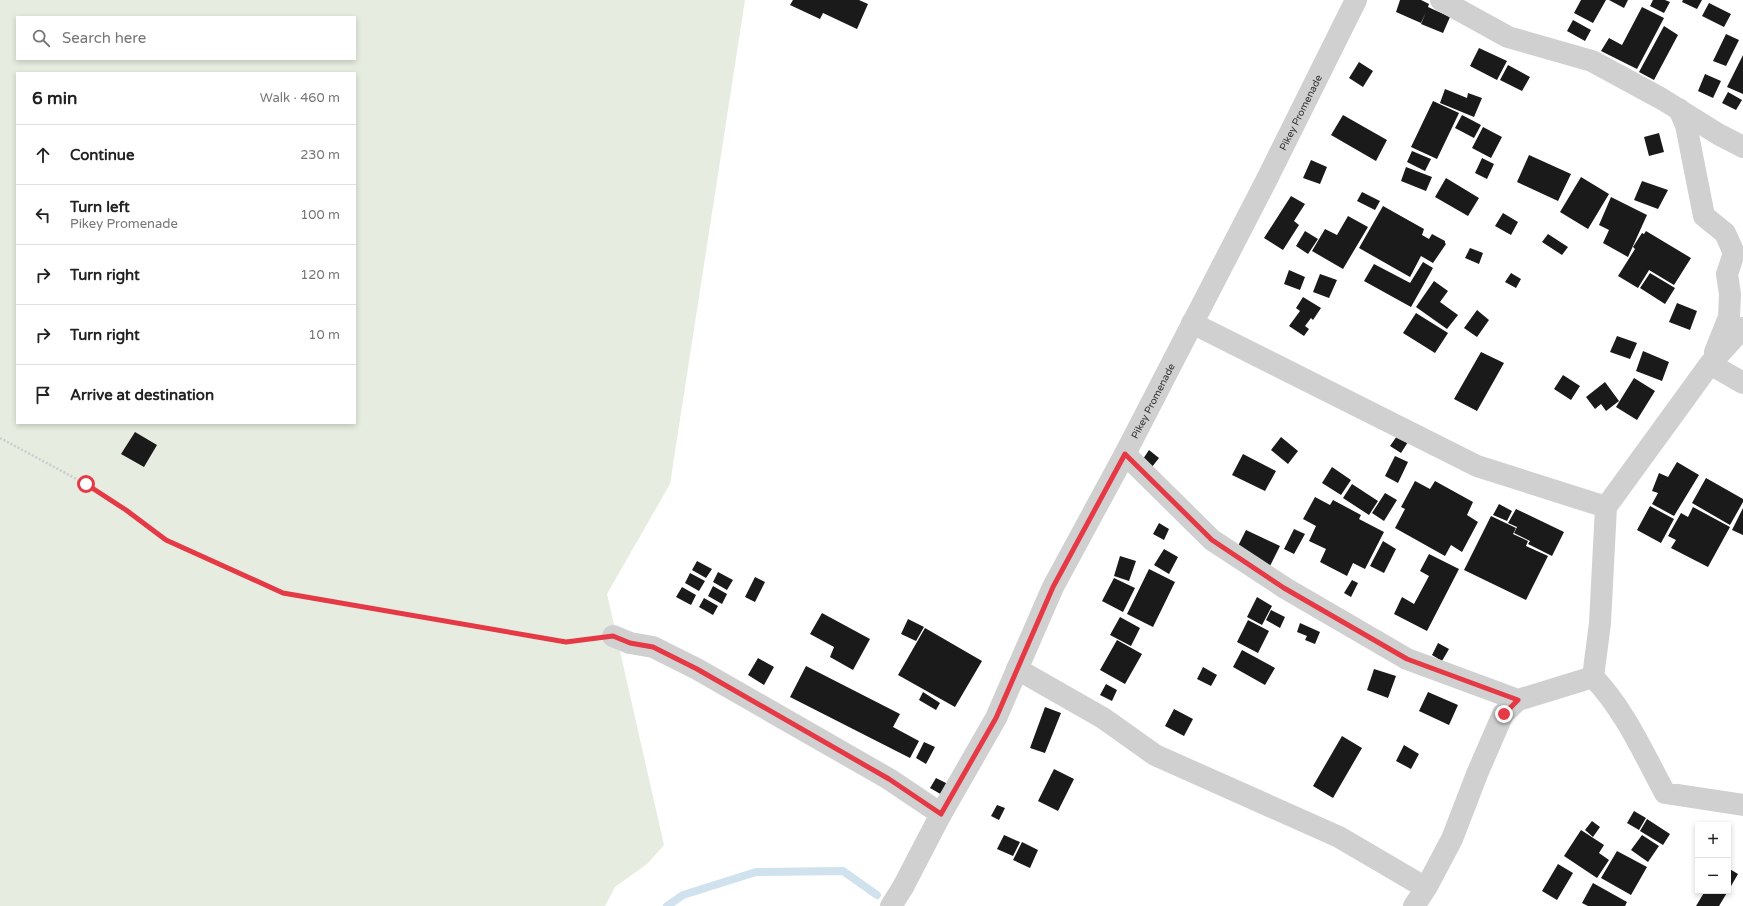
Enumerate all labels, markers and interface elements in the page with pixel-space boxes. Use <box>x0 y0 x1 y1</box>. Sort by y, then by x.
search box <box>16 16 356 60</box>
icon: search <box>30 27 52 49</box>
text: Search here <box>62 29 146 47</box>
street label: Pikey Promenade <box>1277 73 1325 153</box>
text: 6 min <box>32 88 77 109</box>
text: Walk · 460 m <box>260 90 340 106</box>
icon: ahead <box>32 144 54 166</box>
text: Continue <box>70 146 134 164</box>
text: 230 m <box>300 147 340 163</box>
text: Turn left <box>70 198 130 216</box>
icon: left <box>32 204 54 226</box>
text: 100 m <box>300 207 340 223</box>
text: Pikey Promenade <box>70 216 178 232</box>
icon: right <box>32 264 54 286</box>
text: Turn right <box>70 266 140 284</box>
text: 120 m <box>300 267 340 283</box>
icon: right <box>32 324 54 346</box>
text: Turn right <box>70 326 140 344</box>
text: 10 m <box>308 327 340 343</box>
street label: Pikey Promenade <box>1129 361 1178 441</box>
icon: arrive <box>32 384 54 406</box>
text: Arrive at destination <box>70 386 214 404</box>
route start <box>77 475 95 493</box>
route end <box>1495 705 1513 723</box>
map controls <box>1695 822 1731 894</box>
button: + <box>1695 822 1731 858</box>
button: − <box>1695 858 1731 894</box>

